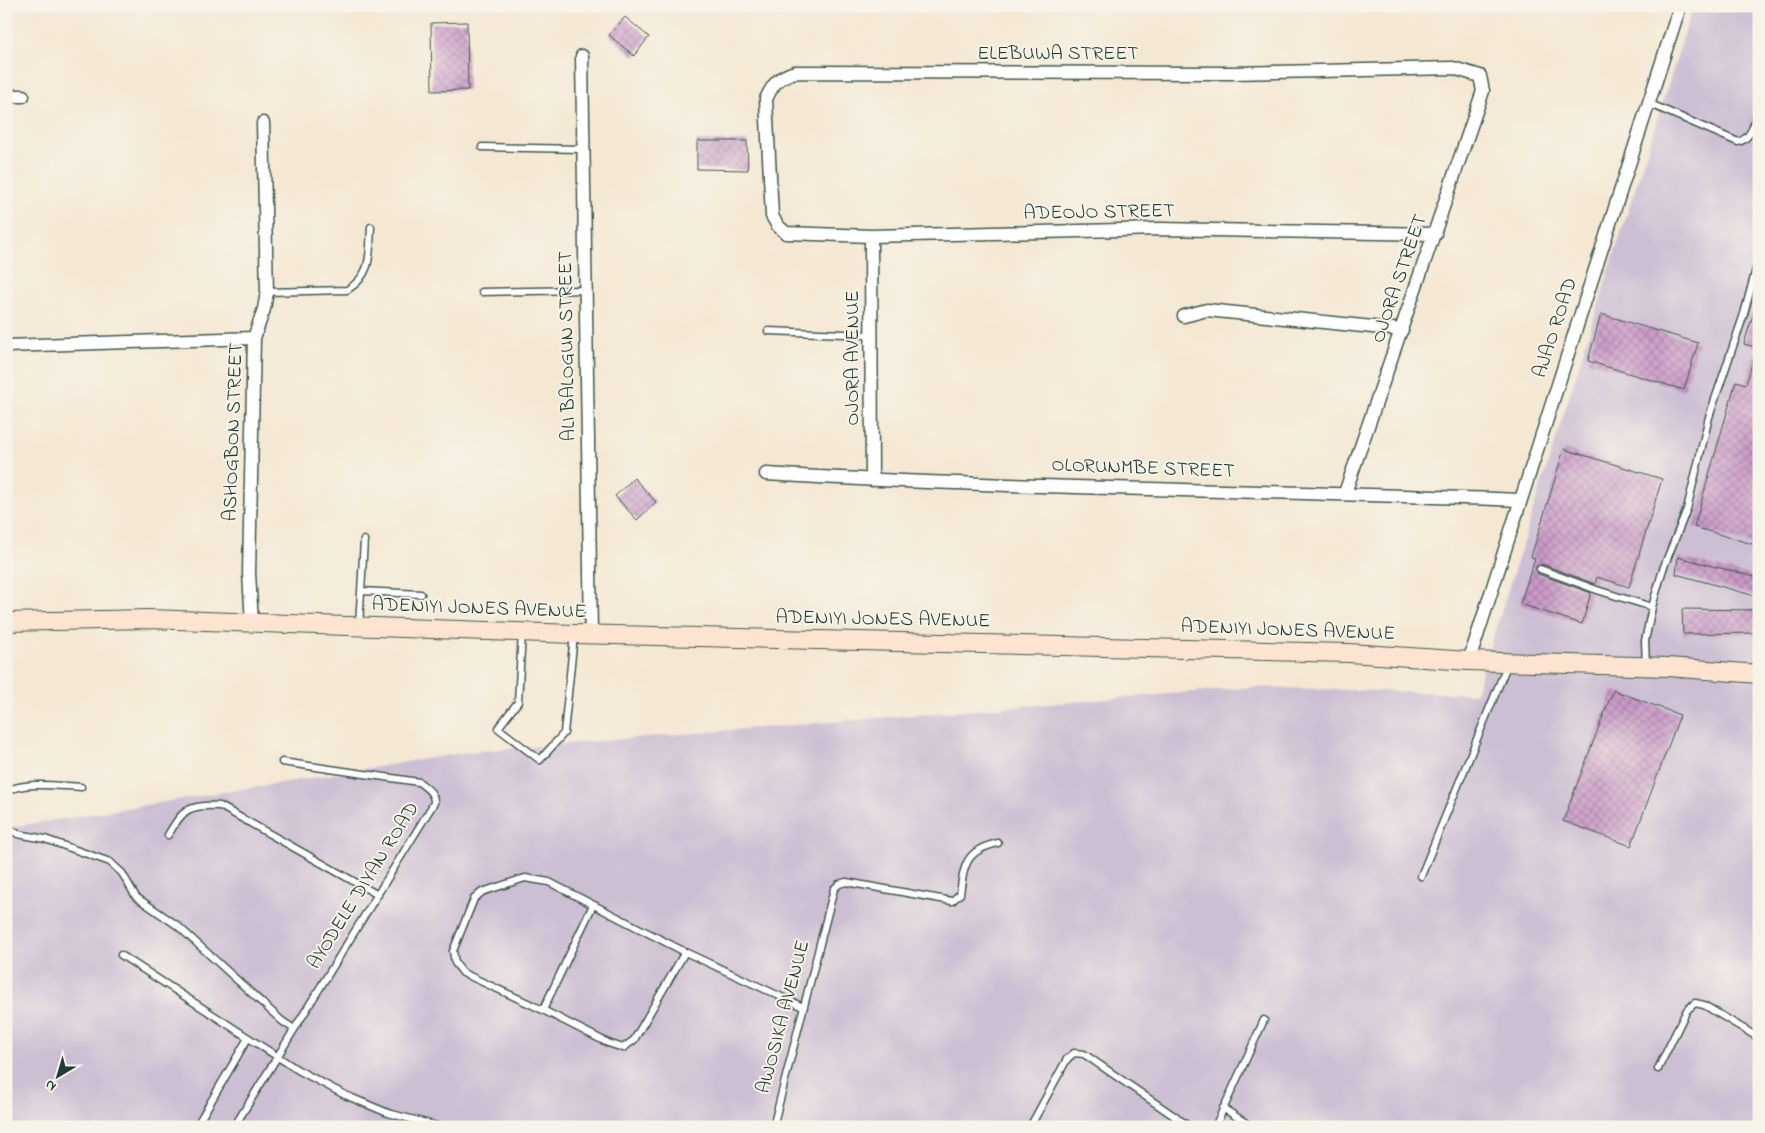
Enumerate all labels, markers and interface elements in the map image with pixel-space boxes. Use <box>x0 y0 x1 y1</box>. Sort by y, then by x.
street label: ELEBUWA STREET <box>977 40 1139 69</box>
street label: ADEOJO STREET <box>1023 197 1175 229</box>
street label: OJORA STREET <box>1364 211 1436 347</box>
street label: ALI BALOGUN STREET <box>552 251 584 441</box>
street label: AJAO ROAD <box>1526 274 1586 382</box>
street label: OJORA AVENUE <box>839 290 868 426</box>
street label: ASHOGBON STREET <box>216 342 252 522</box>
street label: OLORUNMBE STREET <box>1051 451 1235 487</box>
street label: ADENIYI JONES AVENUE <box>371 591 587 627</box>
street label: ADENIYI JONES AVENUE <box>775 604 991 636</box>
street label: ADENIYI JONES AVENUE <box>1180 613 1396 649</box>
street label: AYODELE DIYAN ROAD <box>301 797 427 975</box>
street label: AWOSIKA AVENUE <box>750 937 818 1097</box>
north arrow <box>32 1050 82 1100</box>
text: N <box>41 1074 61 1096</box>

